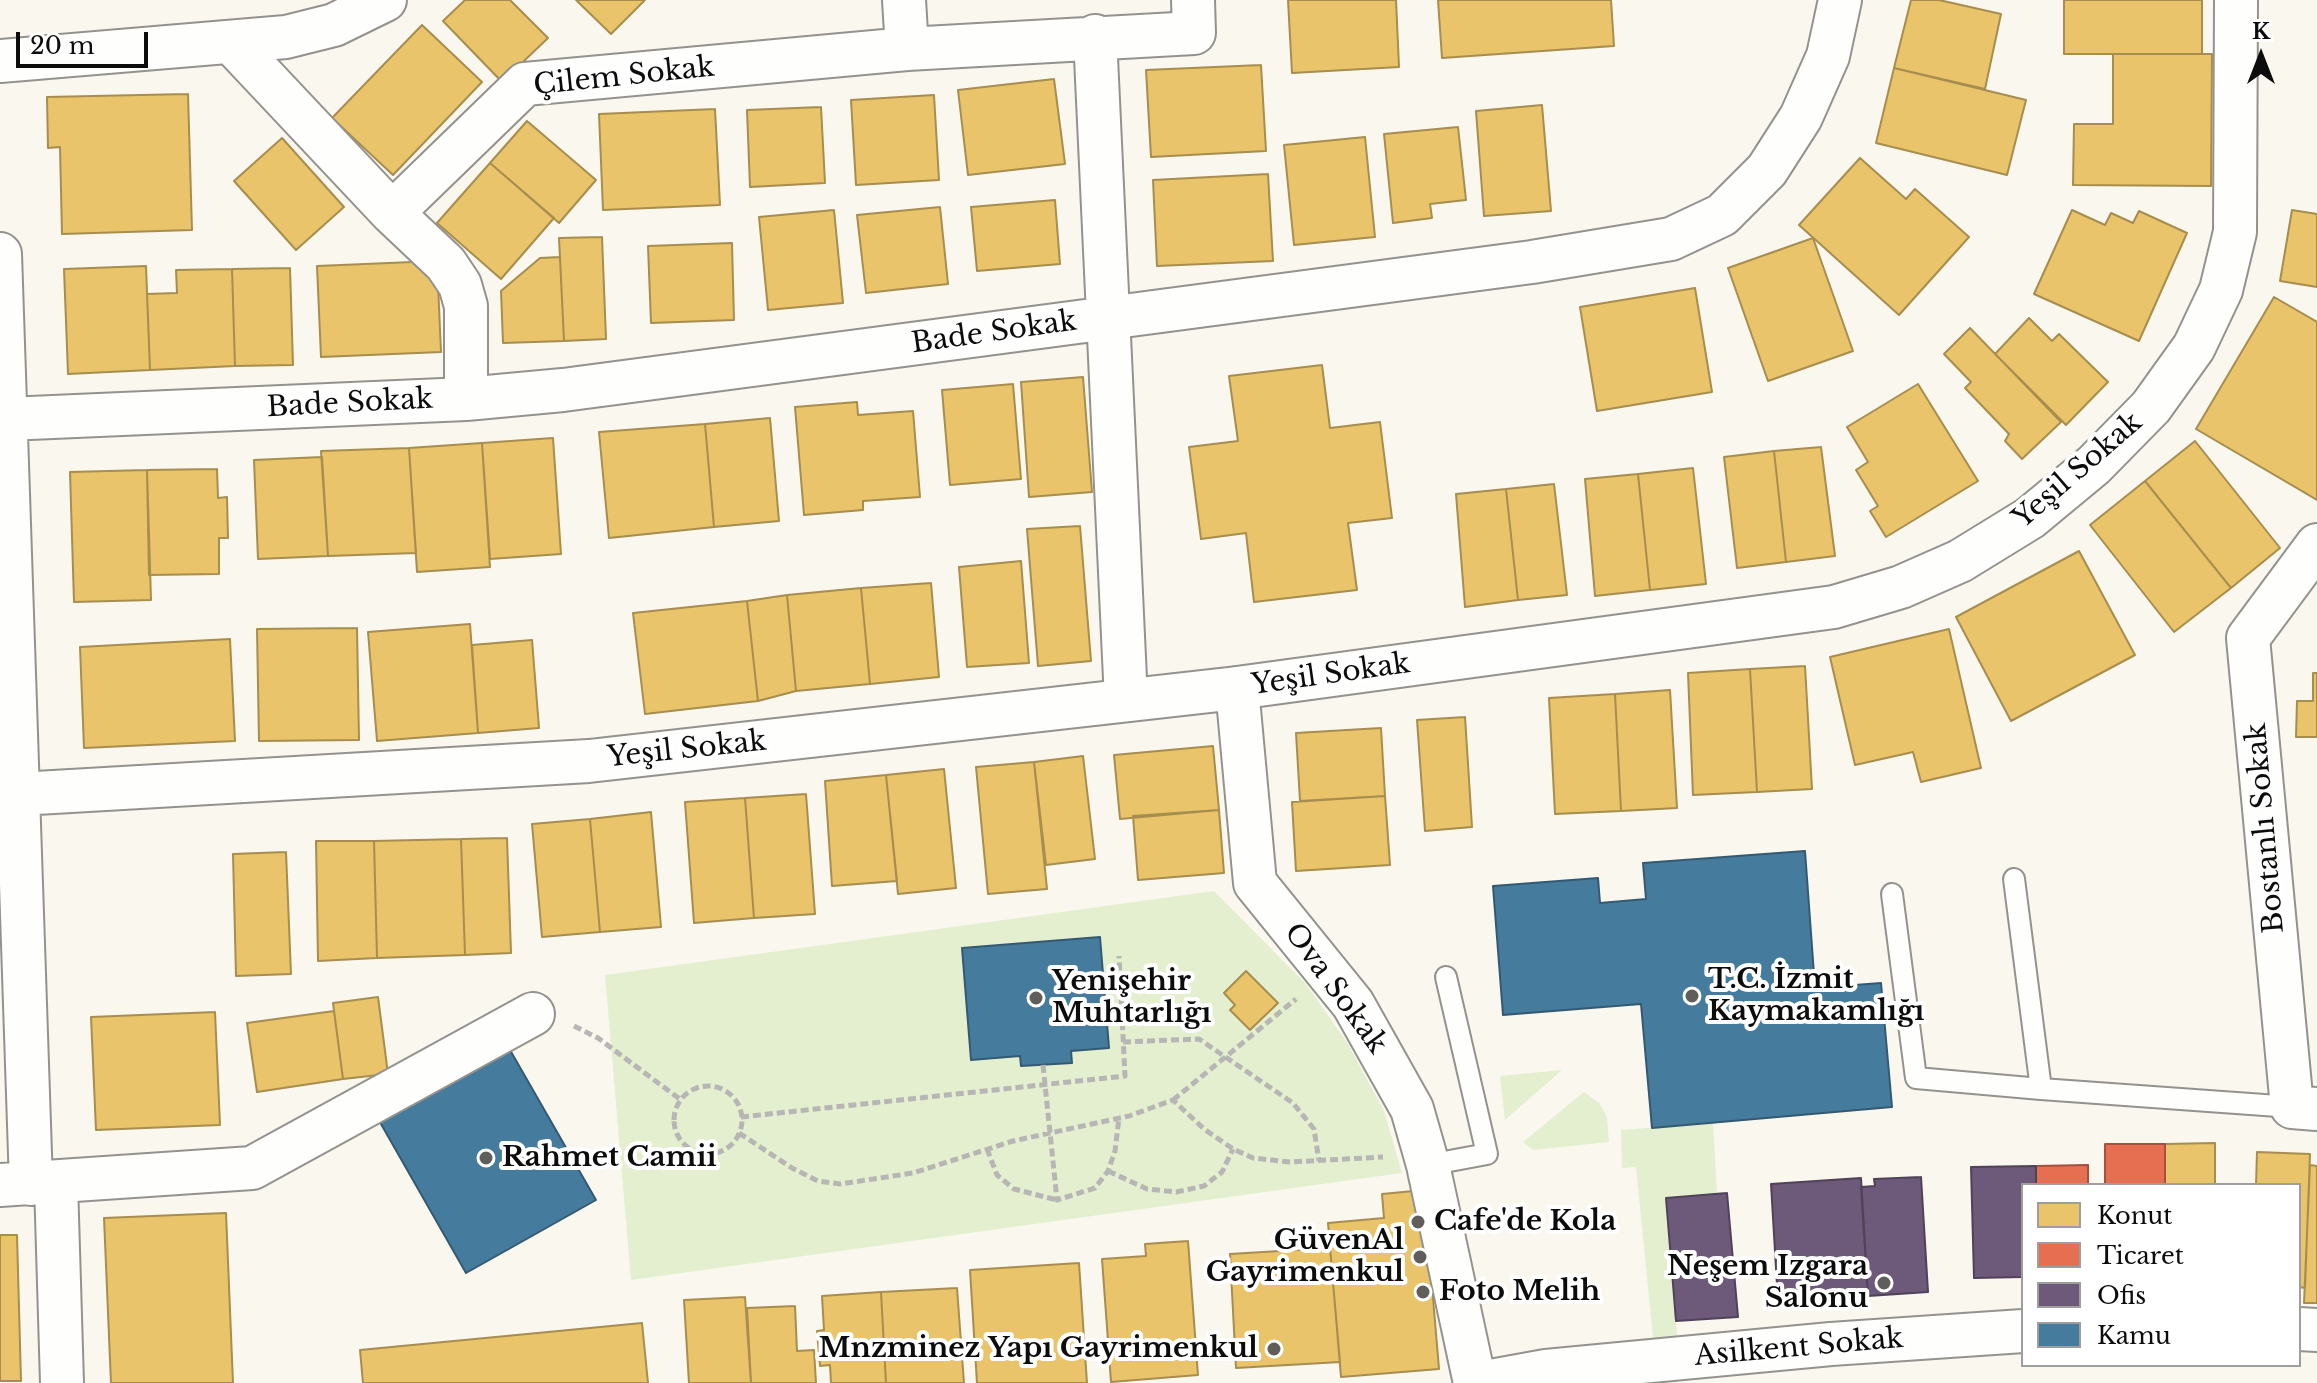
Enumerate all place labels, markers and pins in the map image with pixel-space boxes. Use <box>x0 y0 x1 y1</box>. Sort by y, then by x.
place label: T.C. İzmit Kaymakamlığı <box>1708 963 1924 1029</box>
place label: Yenişehir Muhtarlığı <box>1052 965 1211 1031</box>
marker: T.C. İzmit Kaymakamlığı <box>1683 987 1701 1005</box>
marker: Yenişehir Muhtarlığı <box>1027 989 1045 1007</box>
place label: Rahmet Camii <box>502 1141 717 1175</box>
marker: Rahmet Camii <box>477 1149 495 1167</box>
place label: Cafe'de Kola <box>1434 1205 1616 1239</box>
marker: Cafe'de Kola <box>1409 1213 1427 1231</box>
place label: GüvenAl Gayrimenkul <box>1206 1224 1404 1290</box>
marker: GüvenAl Gayrimenkul <box>1411 1248 1429 1266</box>
place label: Neşem Izgara Salonu <box>1667 1250 1868 1316</box>
marker: Neşem Izgara Salonu <box>1875 1274 1893 1292</box>
place label: Foto Melih <box>1439 1275 1600 1309</box>
marker: Foto Melih <box>1414 1283 1432 1301</box>
place label: Mnzminez Yapı Gayrimenkul <box>818 1332 1258 1366</box>
marker: Mnzminez Yapı Gayrimenkul <box>1265 1340 1283 1358</box>

